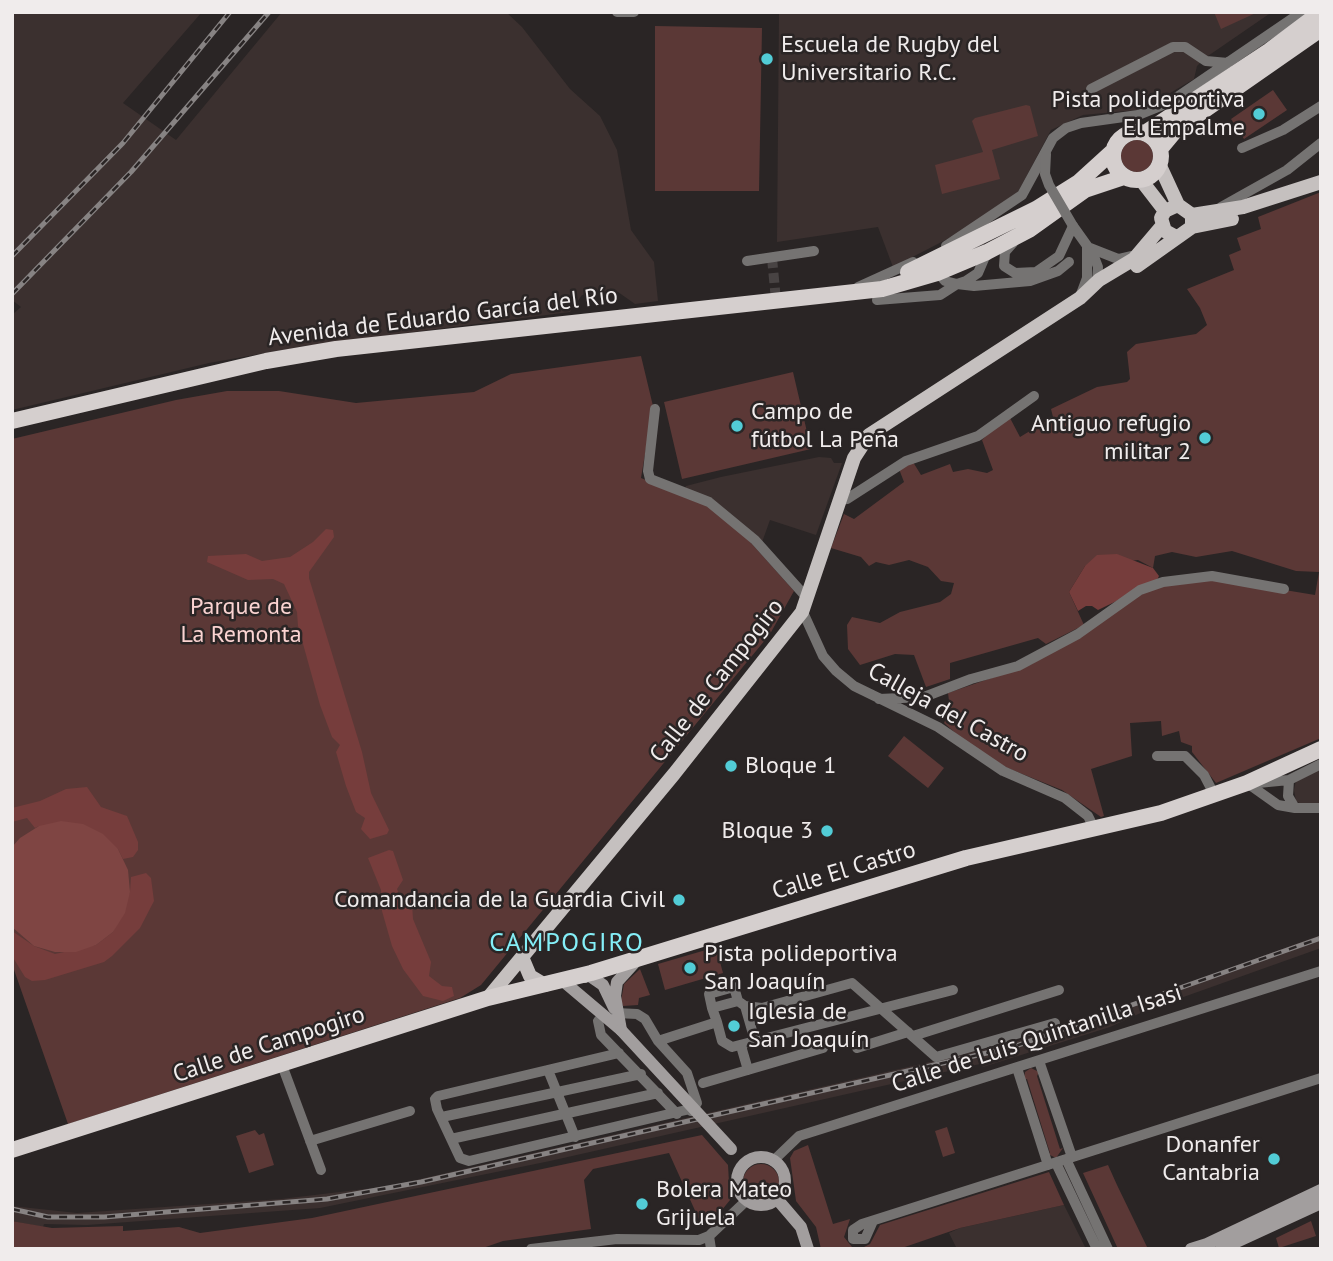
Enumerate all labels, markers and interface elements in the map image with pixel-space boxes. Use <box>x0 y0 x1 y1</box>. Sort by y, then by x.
place label: Escuela de Rugby del Universitario R.C. <box>781 31 999 87</box>
marker: Escuela de Rugby del Universitario R.C. <box>759 51 775 67</box>
place label: Pista polideportiva El Empalme <box>1051 86 1245 142</box>
marker: Pista polideportiva El Empalme <box>1251 106 1267 122</box>
street label: Avenida de Eduardo García del Río <box>266 281 620 353</box>
place label: Campo de fútbol La Peña <box>751 398 899 454</box>
place label: Antiguo refugio militar 2 <box>1031 410 1191 466</box>
marker: Campo de fútbol La Peña <box>729 418 745 434</box>
marker: Antiguo refugio militar 2 <box>1197 430 1213 446</box>
park label: Parque de La Remonta <box>180 593 302 649</box>
street label: Calle de Campogiro <box>644 593 790 769</box>
street label: Calleja del Castro <box>863 657 1033 769</box>
place label: Bloque 1 <box>745 752 836 780</box>
marker: Bloque 1 <box>723 758 739 774</box>
place label: Bloque 3 <box>722 817 813 845</box>
marker: Bloque 3 <box>819 823 835 839</box>
street label: Calle El Castro <box>769 836 919 906</box>
place label: Comandancia de la Guardia Civil <box>334 886 665 914</box>
marker: Comandancia de la Guardia Civil <box>671 892 687 908</box>
district label: CAMPOGIRO <box>490 928 644 960</box>
place label: Pista polideportiva San Joaquín <box>704 940 898 996</box>
marker: Pista polideportiva San Joaquín <box>682 960 698 976</box>
street label: Calle de Luis Quintanilla Isasi <box>888 978 1186 1100</box>
place label: Iglesia de San Joaquín <box>748 998 869 1054</box>
street label: Calle de Campogiro <box>169 1000 369 1090</box>
marker: Iglesia de San Joaquín <box>726 1018 742 1034</box>
place label: Donanfer Cantabria <box>1162 1131 1260 1187</box>
marker: Donanfer Cantabria <box>1266 1151 1282 1167</box>
place label: Bolera Mateo Grijuela <box>656 1176 792 1232</box>
marker: Bolera Mateo Grijuela <box>634 1196 650 1212</box>

